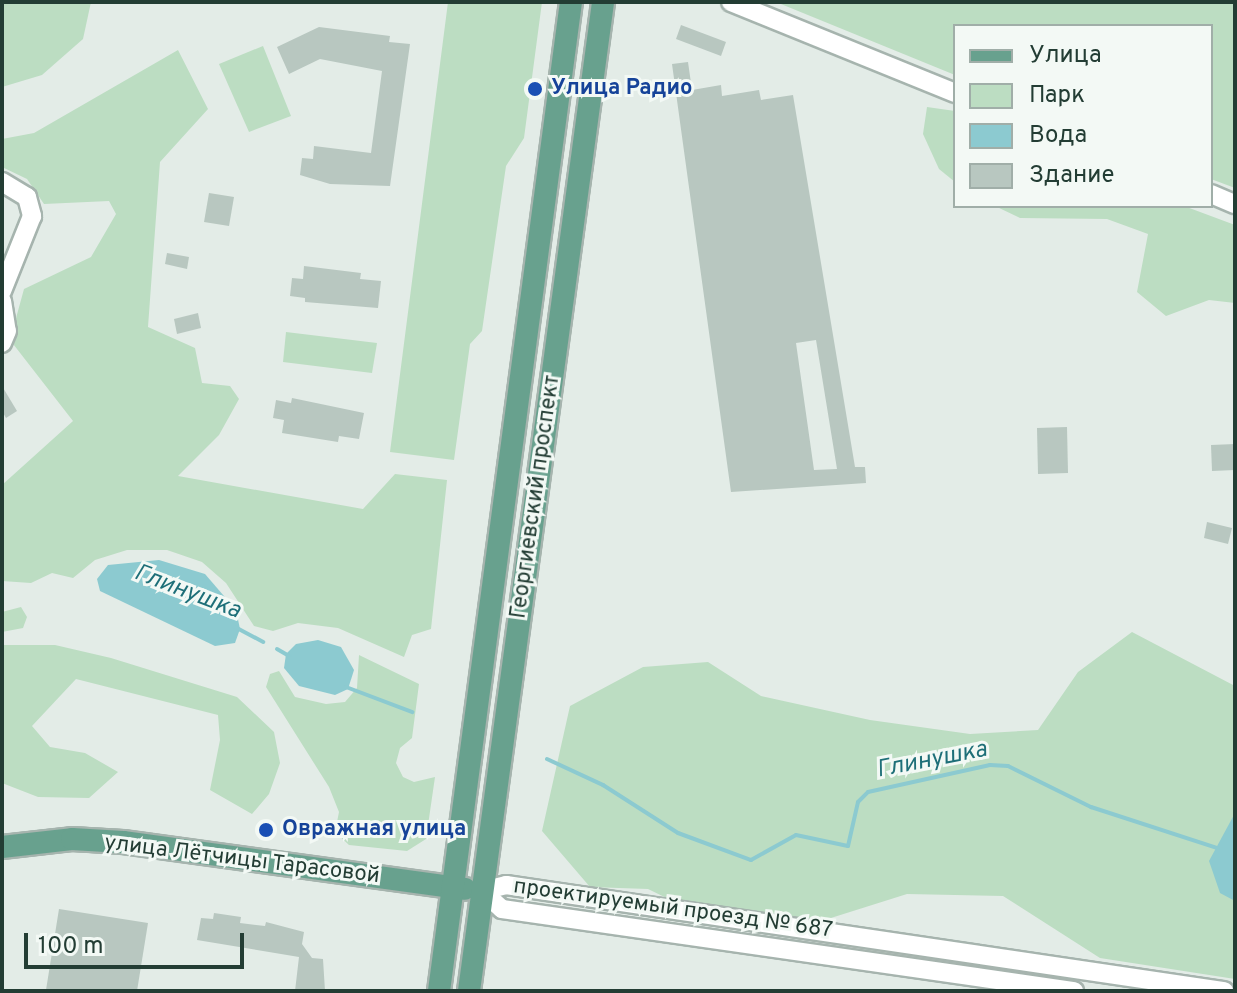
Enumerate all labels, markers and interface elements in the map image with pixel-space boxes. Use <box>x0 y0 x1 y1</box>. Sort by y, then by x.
legend <box>953 24 1213 208</box>
text: Улица <box>1029 41 1102 71</box>
place label: Улица Радио <box>551 76 692 102</box>
marker: Улица Радио <box>526 80 544 98</box>
text: Парк <box>1029 81 1085 111</box>
text: Вода <box>1029 121 1087 151</box>
text: Здание <box>1029 161 1115 191</box>
street label: Георгиевский проспект <box>506 374 566 620</box>
water label: Глинушка <box>130 560 244 626</box>
water label: Глинушка <box>874 736 990 786</box>
place label: Овражная улица <box>282 817 466 843</box>
marker: Овражная улица <box>257 821 275 839</box>
street label: улица Лётчицы Тарасовой <box>102 830 382 890</box>
street label: проектируемый проезд № 687 <box>512 874 834 944</box>
scale bar <box>28 917 248 967</box>
text: 100 m <box>38 932 104 962</box>

